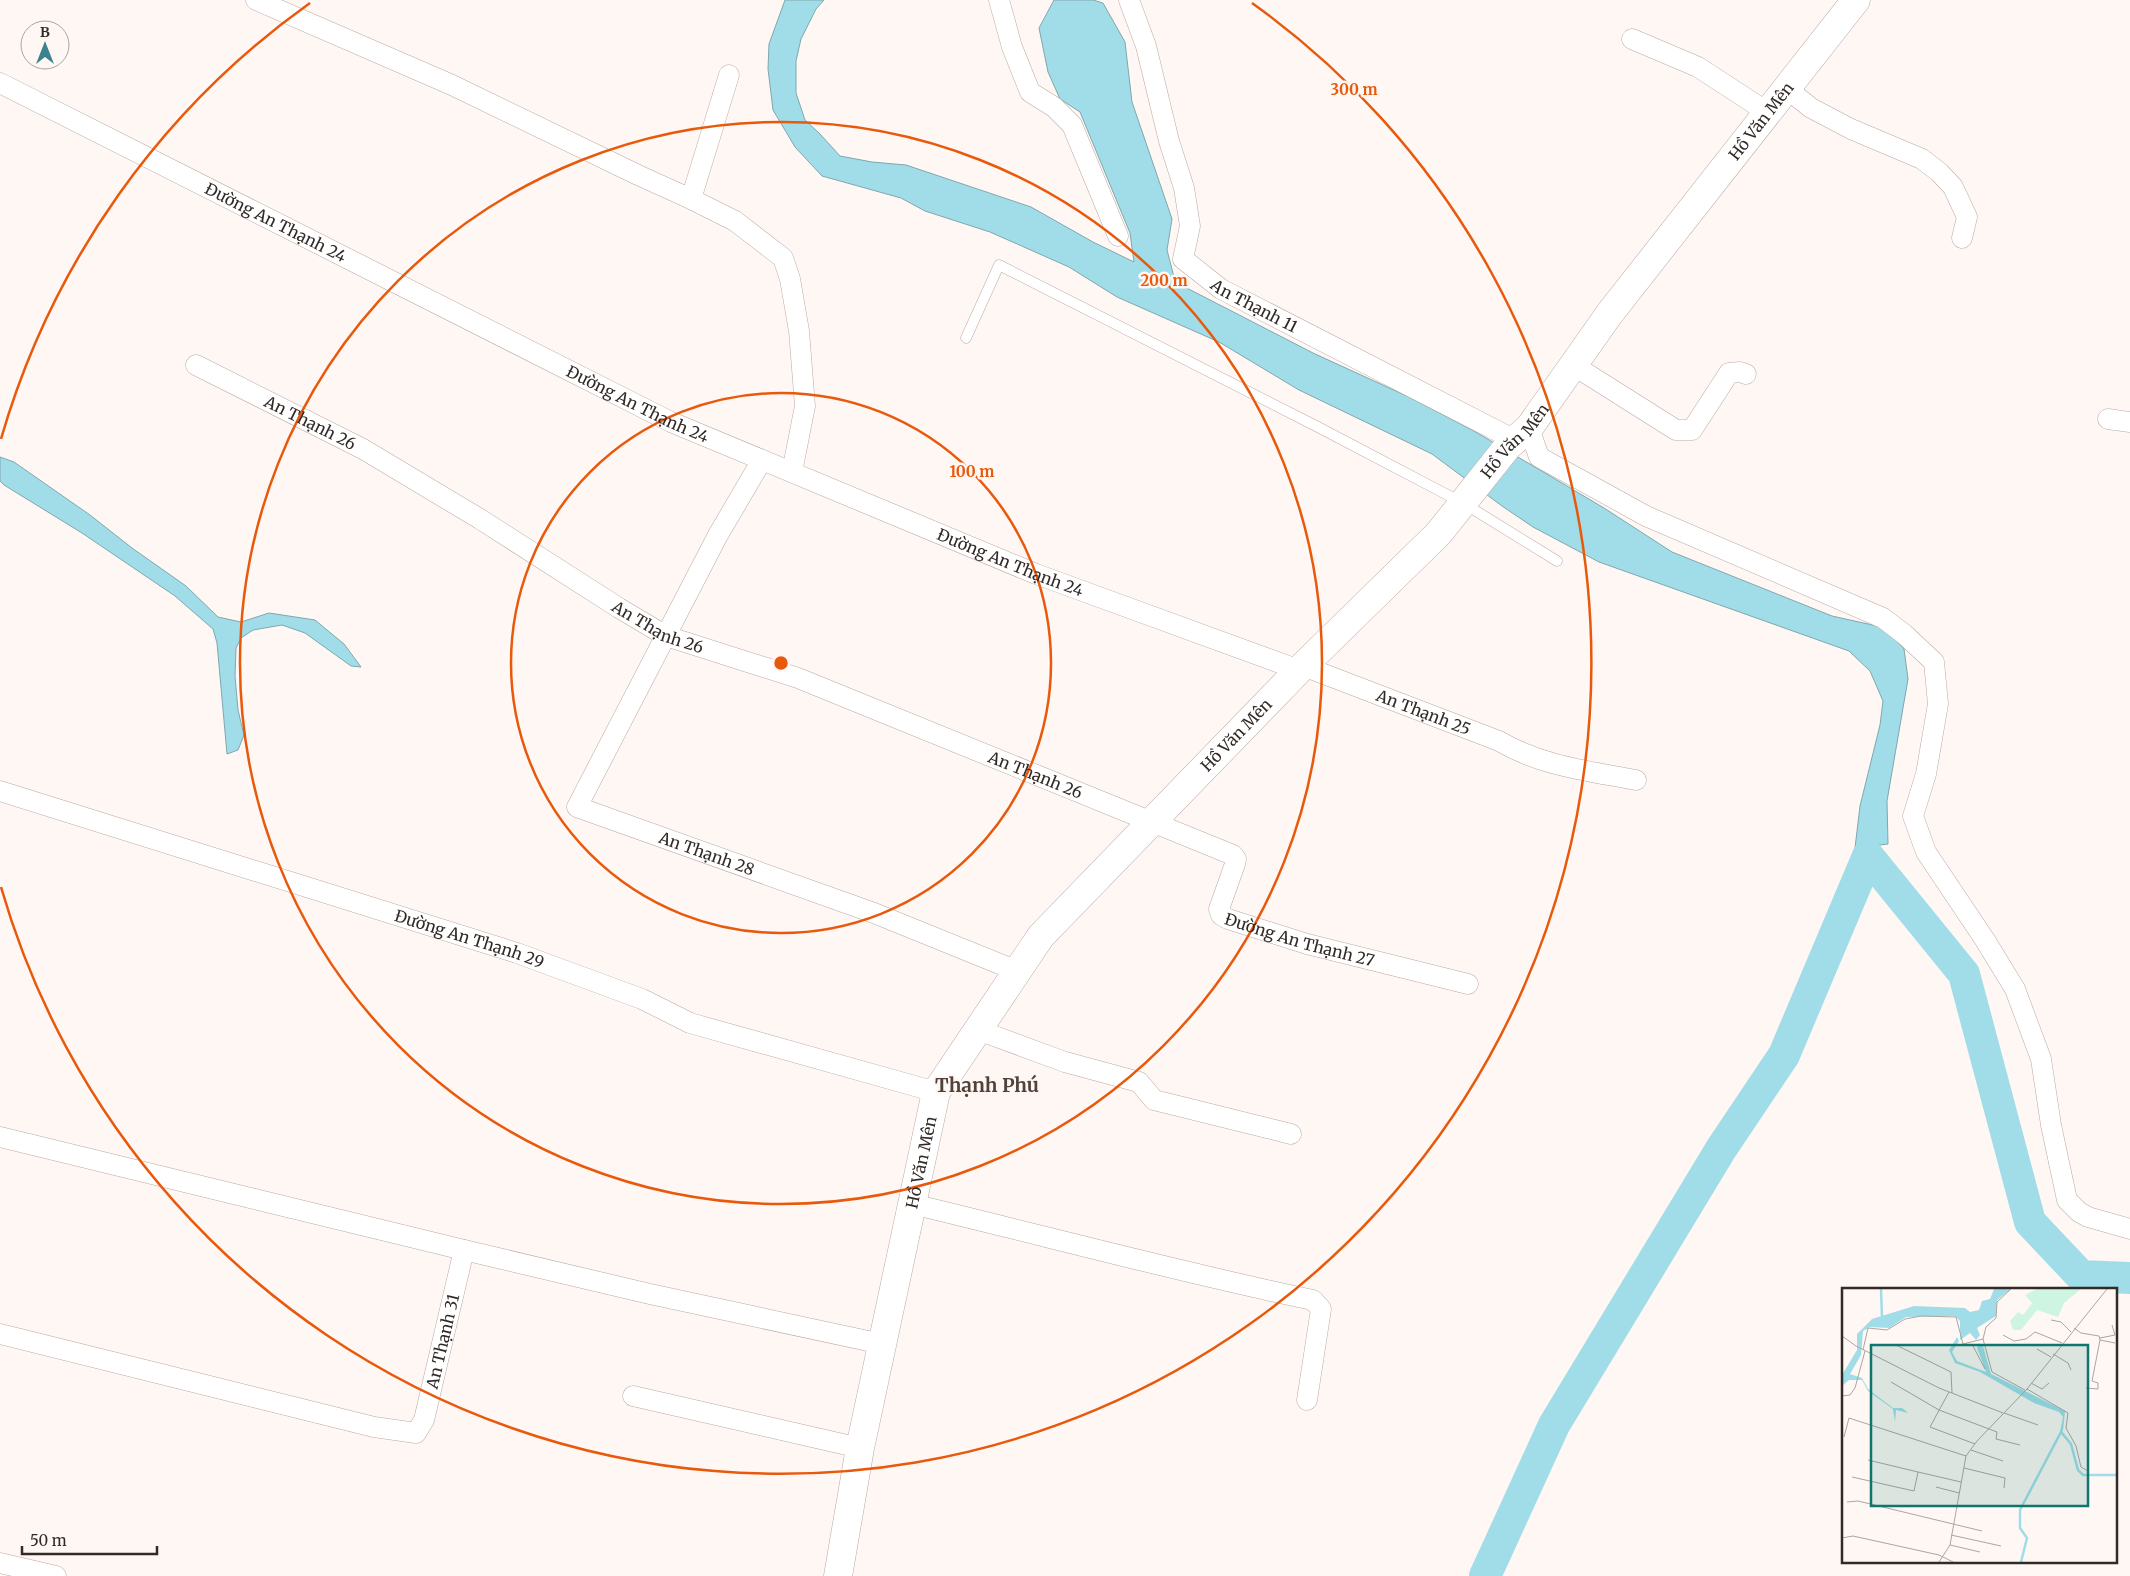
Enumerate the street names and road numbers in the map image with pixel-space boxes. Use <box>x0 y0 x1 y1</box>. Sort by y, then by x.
street label: Hồ Văn Mên <box>1724 78 1798 164</box>
street label: Đường An Thạnh 24 <box>202 178 350 266</box>
street label: An Thạnh 11 <box>1206 274 1301 337</box>
street label: Đường An Thạnh 24 <box>563 361 712 447</box>
street label: An Thạnh 26 <box>260 391 360 454</box>
street label: Hồ Văn Mên <box>1476 399 1553 482</box>
street label: Đường An Thạnh 24 <box>934 524 1086 600</box>
street label: An Thạnh 26 <box>608 596 706 657</box>
street label: An Thạnh 25 <box>1373 685 1473 739</box>
street label: Hồ Văn Mên <box>1196 694 1276 776</box>
street label: An Thạnh 26 <box>985 746 1086 803</box>
street label: An Thạnh 28 <box>655 827 757 879</box>
street label: Đường An Thạnh 29 <box>392 905 547 972</box>
street label: Đường An Thạnh 27 <box>1222 909 1377 970</box>
street label: Hồ Văn Mên <box>901 1114 941 1210</box>
street label: An Thạnh 31 <box>421 1292 463 1392</box>

